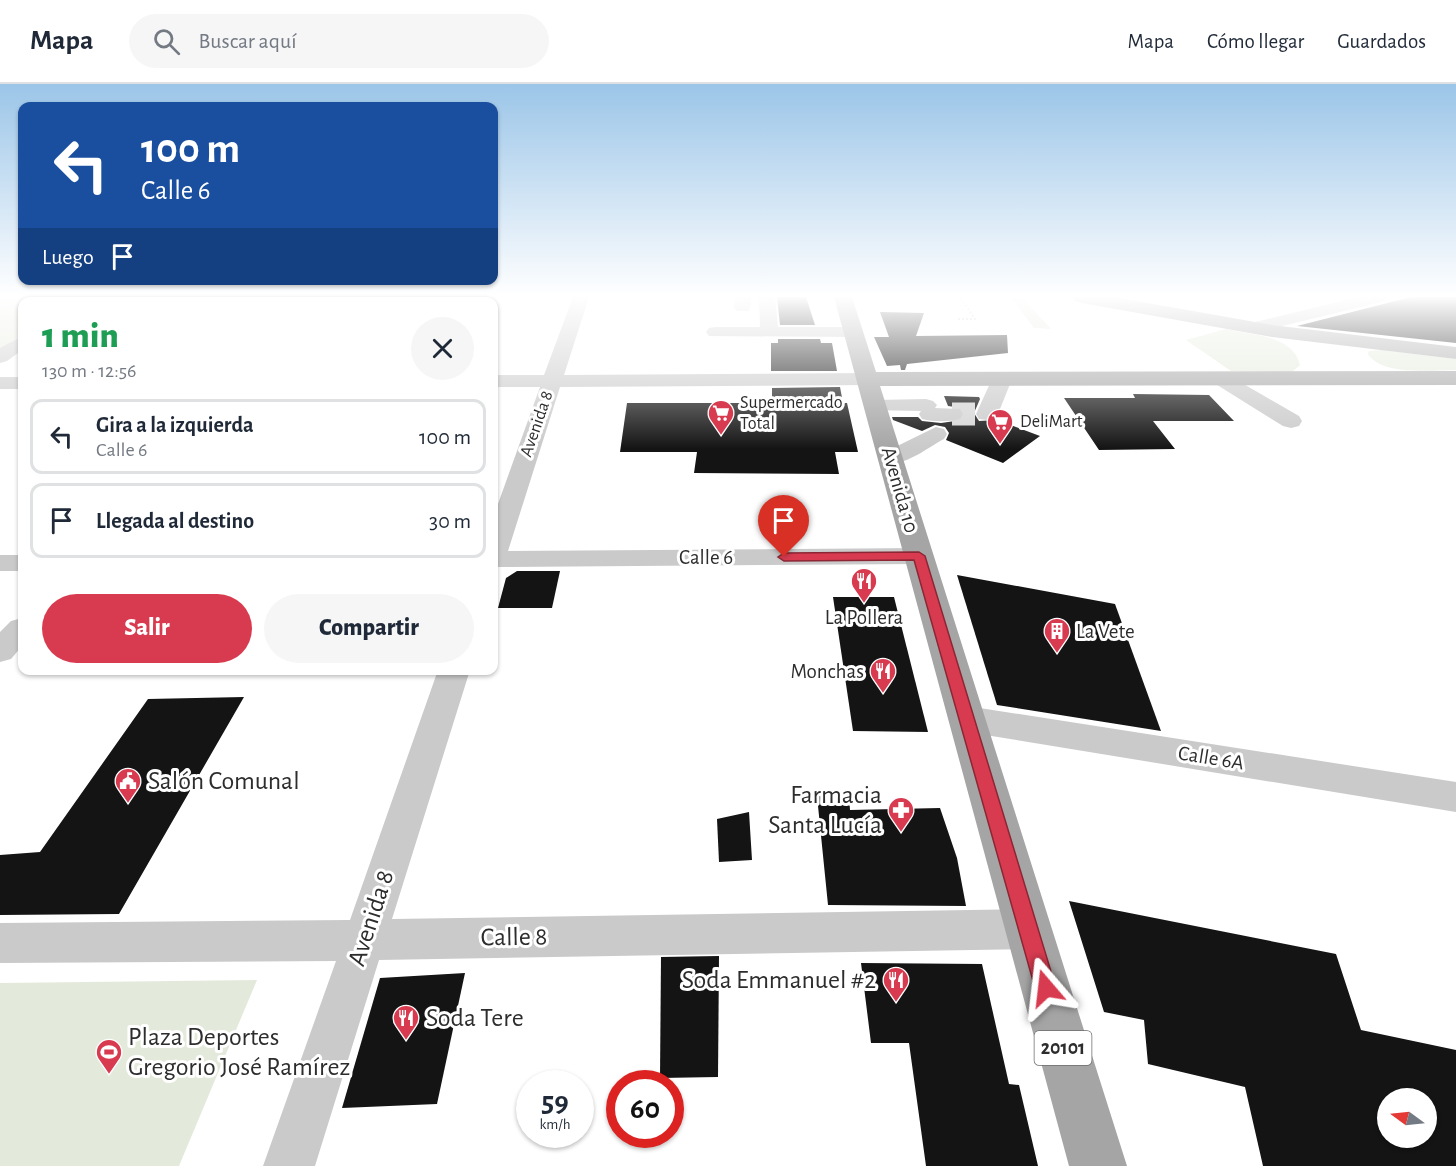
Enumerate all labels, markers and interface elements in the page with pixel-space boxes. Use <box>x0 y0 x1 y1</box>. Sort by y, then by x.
search box <box>129 14 549 68</box>
icon: search <box>150 25 183 58</box>
text: Mapa <box>30 27 93 55</box>
text: Buscar aquí <box>198 30 297 52</box>
text: Mapa <box>1128 31 1174 52</box>
text: Cómo llegar <box>1207 31 1304 52</box>
text: Guardados <box>1337 31 1426 52</box>
icon: left <box>42 126 120 204</box>
text: 100 m <box>141 128 240 170</box>
text: Calle 6 <box>141 177 210 204</box>
icon: arrive <box>106 240 139 273</box>
text: Luego <box>42 246 94 268</box>
button: close <box>411 317 474 380</box>
text: 1 min <box>42 318 119 354</box>
text: 130 m · 12:56 <box>42 361 136 381</box>
street label: Avenida 8 <box>517 389 557 459</box>
place label: Supermercado Total <box>740 394 843 433</box>
supermarket icon: Supermercado Total <box>706 398 736 436</box>
supermarket icon: DeliMart <box>985 407 1015 445</box>
place label: DeliMart <box>1020 413 1083 431</box>
text: Gira a la izquierda <box>96 414 254 436</box>
icon: left <box>45 420 78 453</box>
text: 100 m <box>419 426 471 448</box>
text: Calle 6 <box>96 440 147 460</box>
street label: Avenida 10 <box>878 445 922 535</box>
pin <box>758 495 809 557</box>
icon: arrive <box>45 504 78 537</box>
icon: arrive <box>767 504 800 537</box>
text: Llegada al destino <box>96 510 254 532</box>
text: 30 m <box>429 510 471 532</box>
street label: Calle 6 <box>679 547 733 568</box>
restaurant icon: La Pollera <box>849 566 879 604</box>
button: Salir <box>42 594 252 663</box>
button: Compartir <box>264 594 474 663</box>
place label: La Pollera <box>825 607 904 628</box>
building icon: La Vete <box>1042 616 1072 654</box>
place label: La Vete <box>1076 621 1135 642</box>
restaurant icon: Monchas <box>868 656 898 694</box>
place label: Monchas <box>790 661 864 682</box>
street label: Calle 6A <box>1177 742 1245 774</box>
public building icon: Salón Comunal <box>113 766 143 804</box>
place label: Salón Comunal <box>148 768 300 794</box>
place label: Farmacia Santa Lucía <box>768 782 882 838</box>
pharmacy icon: Farmacia Santa Lucía <box>886 795 916 833</box>
street label: Avenida 8 <box>343 867 399 969</box>
street label: Calle 8 <box>480 923 548 951</box>
position arrow <box>1014 956 1078 1020</box>
restaurant icon: Soda Emmanuel #2 <box>881 965 911 1003</box>
place label: Soda Emmanuel #2 <box>682 967 876 993</box>
restaurant icon: Soda Tere <box>391 1003 421 1041</box>
place label: Soda Tere <box>426 1005 524 1031</box>
place label: Plaza Deportes Gregorio José Ramírez <box>128 1024 350 1080</box>
road number: 20101 <box>1034 1031 1092 1065</box>
sports icon: Plaza Deportes Gregorio José Ramírez <box>94 1037 124 1075</box>
speed limit sign: 60 <box>606 1070 684 1148</box>
text: 59 <box>541 1087 569 1117</box>
north arrow <box>1377 1088 1437 1148</box>
map controls <box>1377 1088 1437 1148</box>
text: km/h <box>540 1117 570 1132</box>

